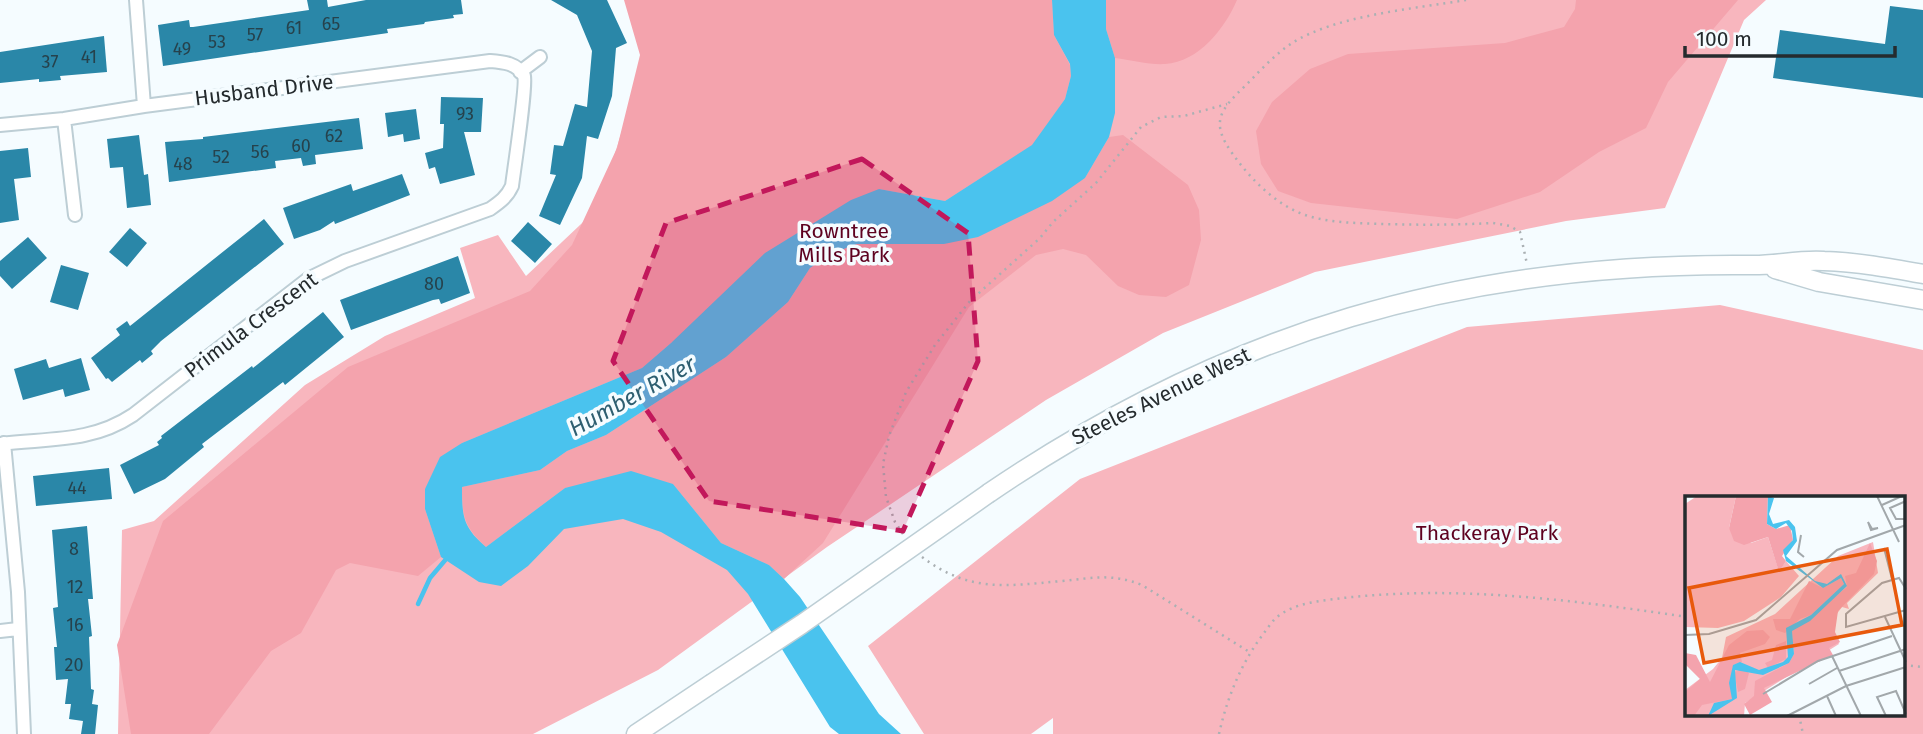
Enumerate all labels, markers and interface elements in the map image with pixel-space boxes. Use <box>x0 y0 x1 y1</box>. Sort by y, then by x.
house number: 65 <box>322 13 340 35</box>
scale bar <box>1685 14 1895 58</box>
house number: 61 <box>286 17 302 39</box>
house number: 57 <box>247 24 263 46</box>
text: 100 m <box>1696 26 1752 52</box>
house number: 53 <box>208 31 226 53</box>
house number: 49 <box>173 38 191 60</box>
house number: 41 <box>81 46 97 68</box>
house number: 37 <box>42 51 58 73</box>
street label: Husband Drive <box>193 69 335 111</box>
house number: 93 <box>456 103 474 125</box>
house number: 62 <box>325 125 343 147</box>
house number: 60 <box>291 135 311 157</box>
house number: 56 <box>251 141 269 163</box>
house number: 52 <box>212 146 230 168</box>
house number: 48 <box>173 153 193 175</box>
park label: Rowntree Mills Park <box>798 218 890 268</box>
street label: Primula Crescent <box>179 266 323 384</box>
house number: 80 <box>424 273 444 295</box>
street label: Steeles Avenue West <box>1067 341 1255 451</box>
water label: Humber River <box>564 349 701 442</box>
house number: 44 <box>67 477 87 499</box>
inset map <box>1685 496 1906 716</box>
park label: Thackeray Park <box>1416 520 1558 546</box>
house number: 8 <box>69 538 79 560</box>
house number: 12 <box>67 576 83 598</box>
house number: 16 <box>66 614 84 636</box>
house number: 20 <box>65 654 83 676</box>

